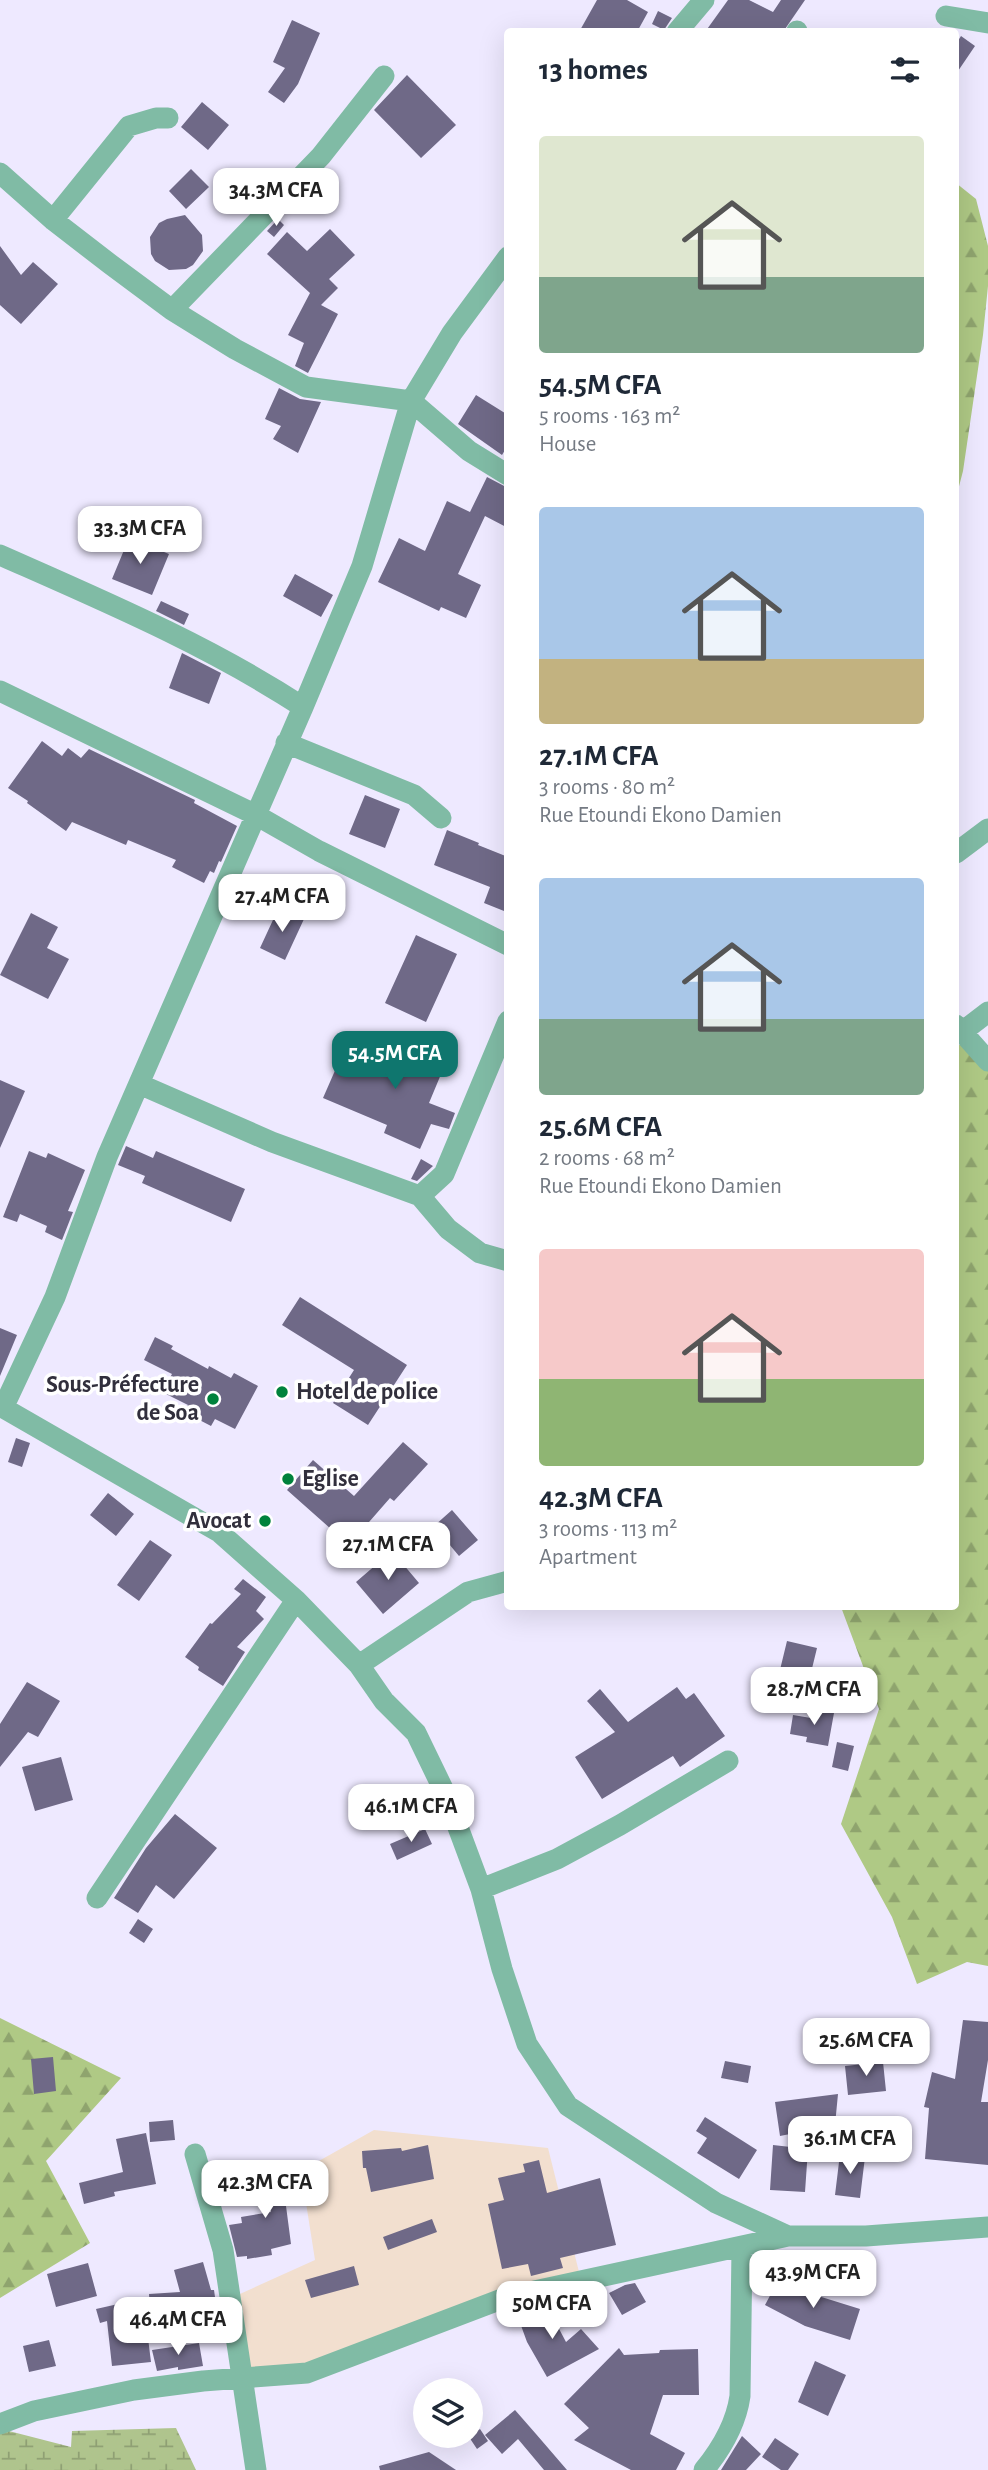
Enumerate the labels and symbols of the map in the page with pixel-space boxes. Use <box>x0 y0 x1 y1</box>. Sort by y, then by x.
pin: 34.3M CFA <box>196 168 356 228</box>
pin: 33.3M CFA <box>60 506 220 566</box>
pin: 27.4M CFA <box>202 874 362 934</box>
pin: 54.5M CFA <box>315 1032 475 1091</box>
place label: Sous-Préfecture de Soa <box>46 1373 199 1425</box>
place label: Hotel de police <box>296 1380 438 1404</box>
marker: Hotel de police <box>274 1384 290 1400</box>
marker: Sous-Préfecture de Soa <box>205 1391 221 1407</box>
place label: Eglise <box>302 1467 359 1491</box>
marker: Eglise <box>280 1471 296 1487</box>
place label: Avocat <box>186 1509 251 1533</box>
marker: Avocat <box>257 1513 273 1529</box>
pin: 27.1M CFA <box>308 1522 468 1582</box>
pin: 28.7M CFA <box>734 1668 894 1727</box>
pin: 46.1M CFA <box>331 1784 491 1844</box>
pin: 25.6M CFA <box>786 2018 946 2078</box>
pin: 36.1M CFA <box>770 2116 930 2176</box>
pin: 42.3M CFA <box>185 2160 345 2220</box>
pin: 43.9M CFA <box>733 2250 893 2310</box>
pin: 50M CFA <box>487 2282 617 2341</box>
pin: 46.4M CFA <box>98 2298 258 2357</box>

